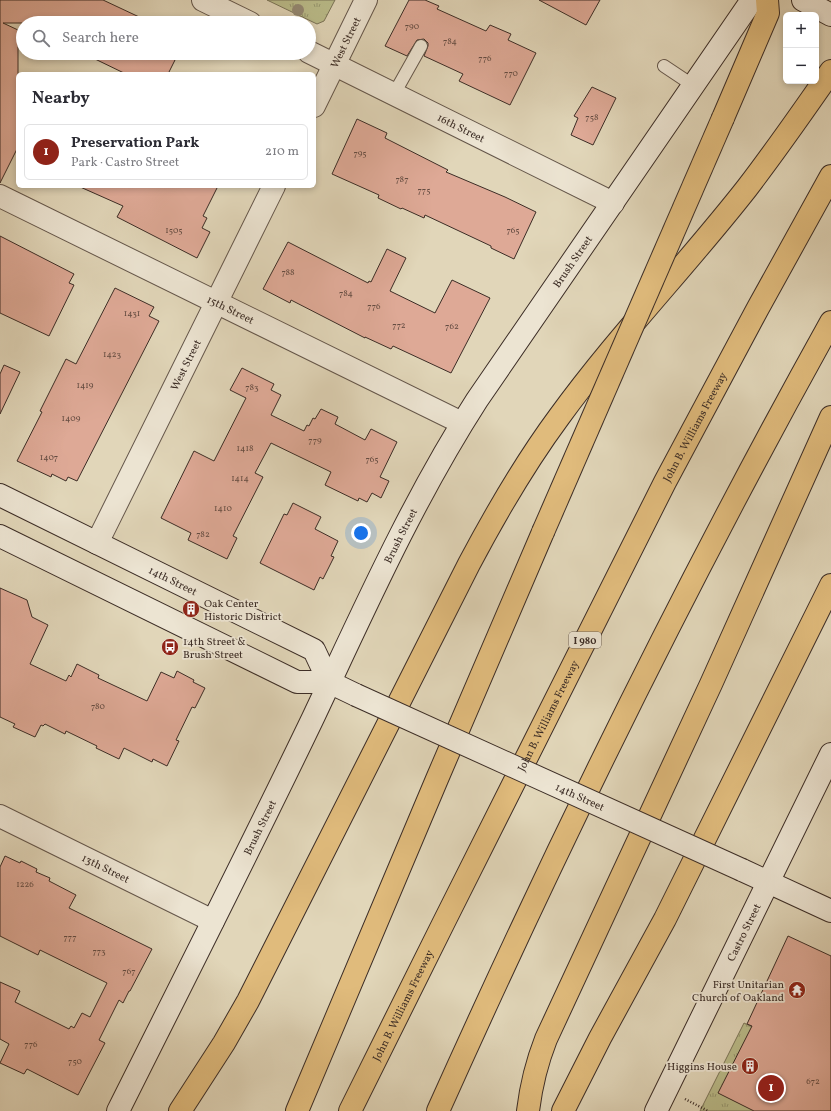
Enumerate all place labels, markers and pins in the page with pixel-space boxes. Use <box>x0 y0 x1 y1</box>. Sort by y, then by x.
place label: Oak Center Historic District <box>204 597 282 625</box>
building icon: Oak Center Historic District <box>181 599 201 619</box>
place label: 14th Street & Brush Street <box>183 635 246 663</box>
bus stop icon: 14th Street & Brush Street <box>160 637 180 657</box>
place label: First Unitarian Church of Oakland <box>692 978 784 1006</box>
temple icon: First Unitarian Church of Oakland <box>787 980 807 1000</box>
building icon: Higgins House <box>740 1056 760 1076</box>
place label: Higgins House <box>667 1060 737 1075</box>
pin: 1 <box>758 1073 784 1103</box>

